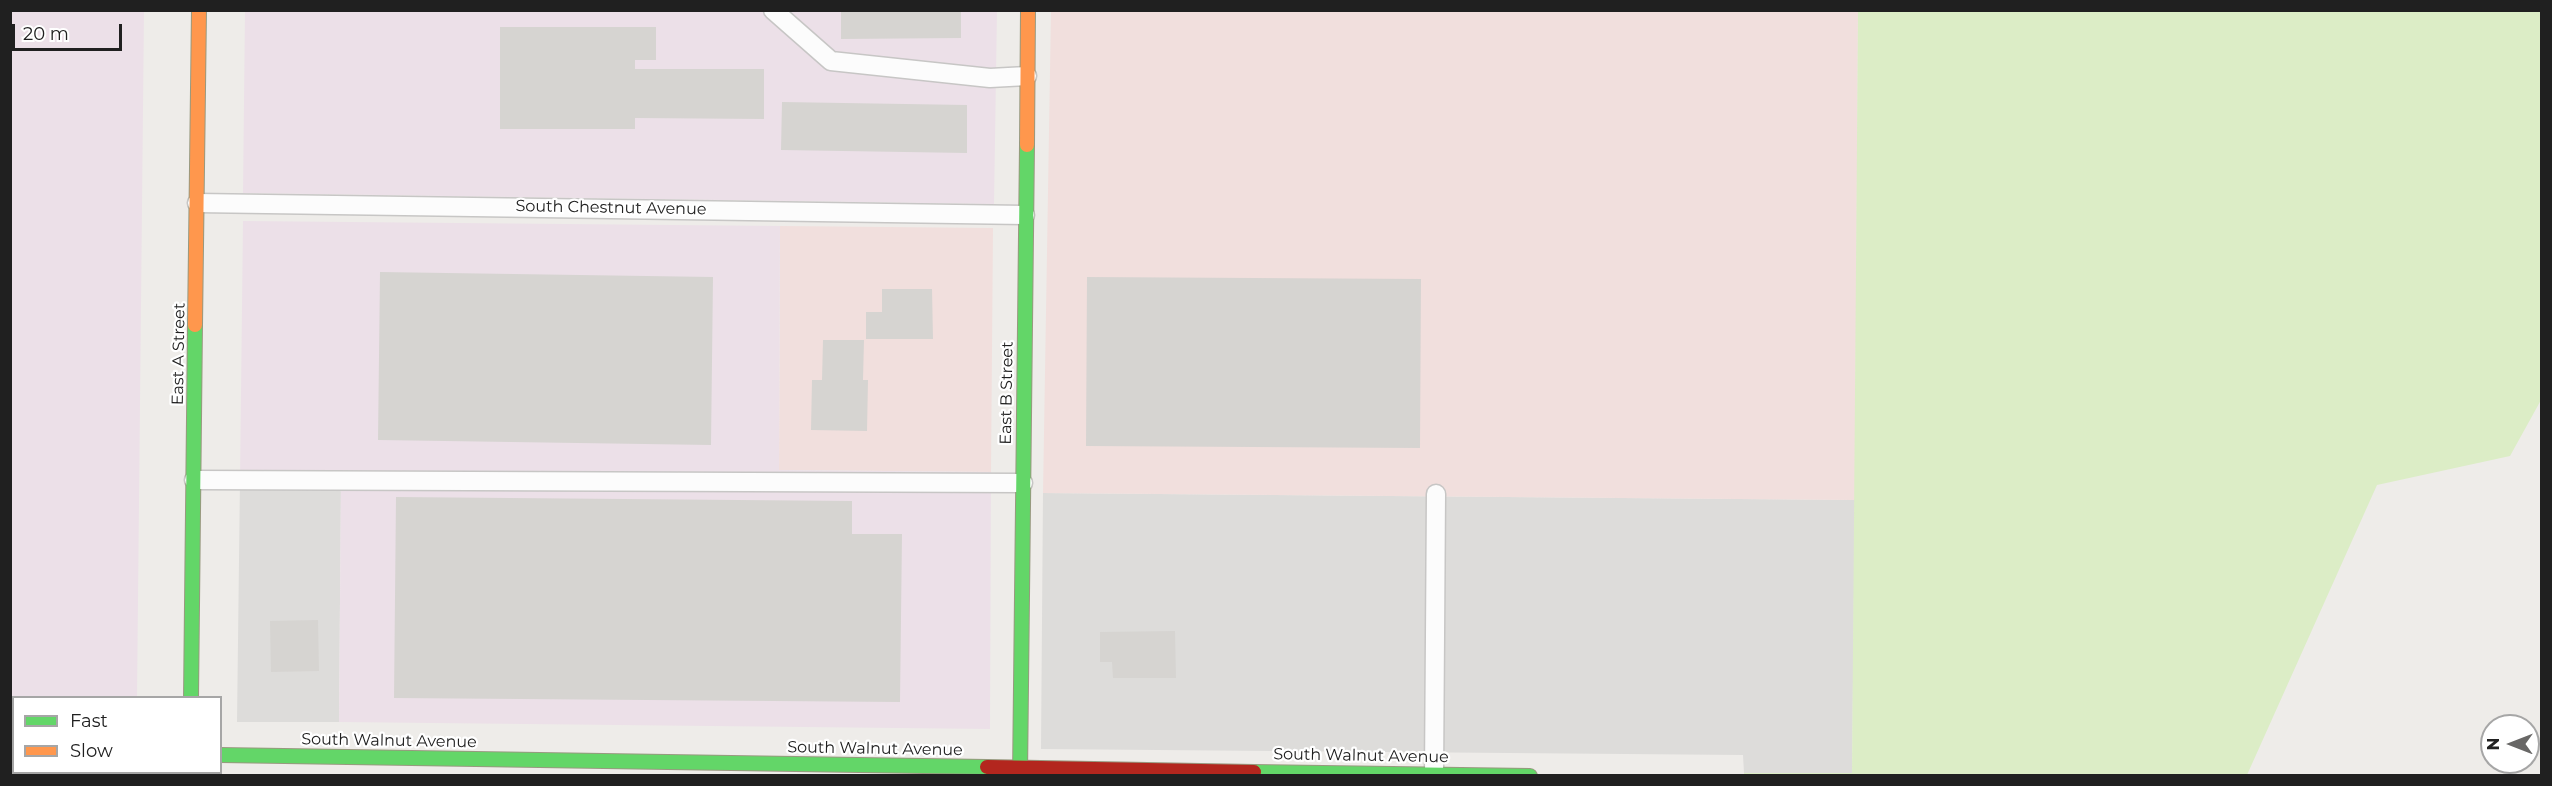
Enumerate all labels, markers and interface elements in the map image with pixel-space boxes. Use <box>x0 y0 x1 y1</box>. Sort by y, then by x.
scale bar <box>15 12 124 50</box>
text: 20 m <box>23 23 69 45</box>
street label: South Chestnut Avenue <box>515 197 707 219</box>
street label: East A Street <box>169 303 189 405</box>
street label: East B Street <box>997 341 1017 445</box>
legend <box>12 696 222 774</box>
text: Fast <box>70 710 108 732</box>
north arrow <box>2480 714 2540 774</box>
street label: South Walnut Avenue <box>301 730 477 752</box>
street label: South Walnut Avenue <box>787 738 963 760</box>
text: N <box>2484 738 2503 750</box>
text: Slow <box>70 740 113 762</box>
street label: South Walnut Avenue <box>1273 745 1449 767</box>

